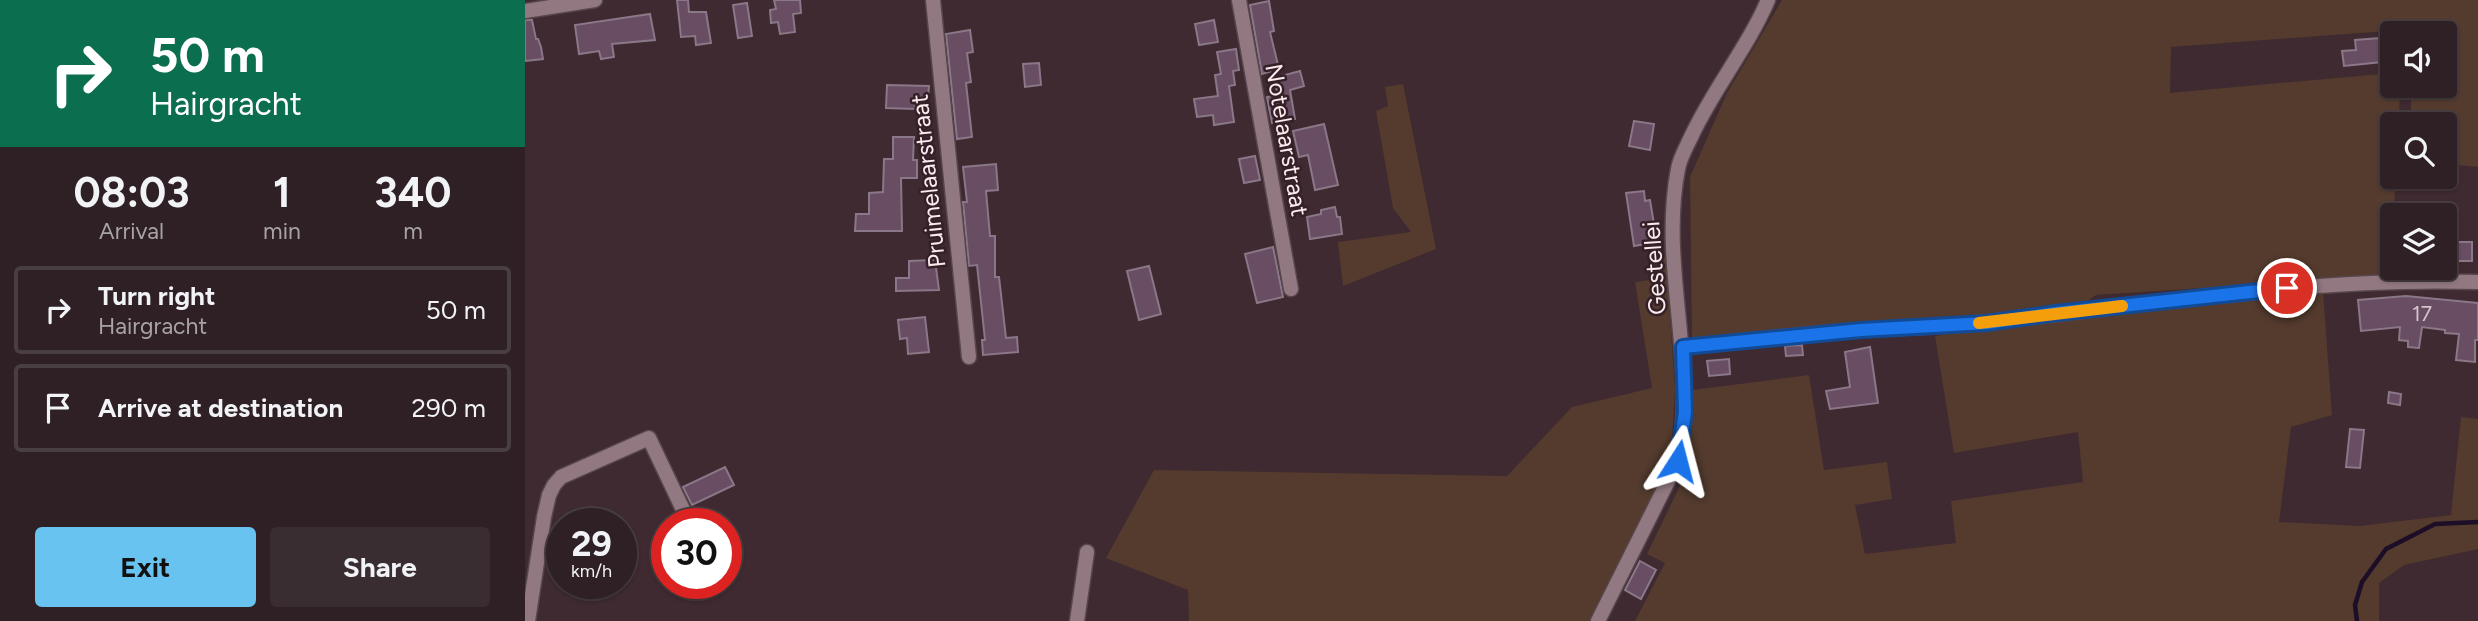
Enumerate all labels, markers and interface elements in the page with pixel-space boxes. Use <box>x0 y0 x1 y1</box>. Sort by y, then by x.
map controls <box>2380 21 2457 280</box>
button: sound <box>2380 21 2457 98</box>
text: 50 m <box>150 25 265 84</box>
icon: right <box>35 28 126 119</box>
street label: Notelaarstraat <box>1259 61 1315 219</box>
text: Hairgracht <box>150 85 302 123</box>
street label: Pruimelaarstraat <box>904 93 952 269</box>
button: search <box>2380 112 2457 189</box>
text: 08:03 <box>73 167 190 218</box>
text: 1 <box>273 167 291 218</box>
text: 340 <box>374 167 452 218</box>
button: layers <box>2380 203 2457 280</box>
text: Arrival <box>99 217 164 245</box>
text: min <box>263 217 301 245</box>
text: m <box>403 217 423 245</box>
street label: Gestellei <box>1636 220 1672 316</box>
pin <box>2257 258 2317 318</box>
icon: arrive <box>2268 269 2306 307</box>
text: Turn right <box>98 280 215 312</box>
icon: right <box>39 291 77 329</box>
text: 50 m <box>426 294 486 326</box>
house number: 17 <box>2412 301 2432 326</box>
text: Hairgracht <box>98 312 207 340</box>
icon: arrive <box>39 389 77 427</box>
text: Arrive at destination <box>98 392 343 424</box>
text: 290 m <box>412 392 486 424</box>
position arrow <box>1641 424 1715 498</box>
speed limit sign: 30 <box>651 508 742 599</box>
text: 29 <box>571 523 612 565</box>
button: Exit <box>35 527 256 607</box>
button: Share <box>270 527 490 607</box>
text: km/h <box>571 560 612 582</box>

